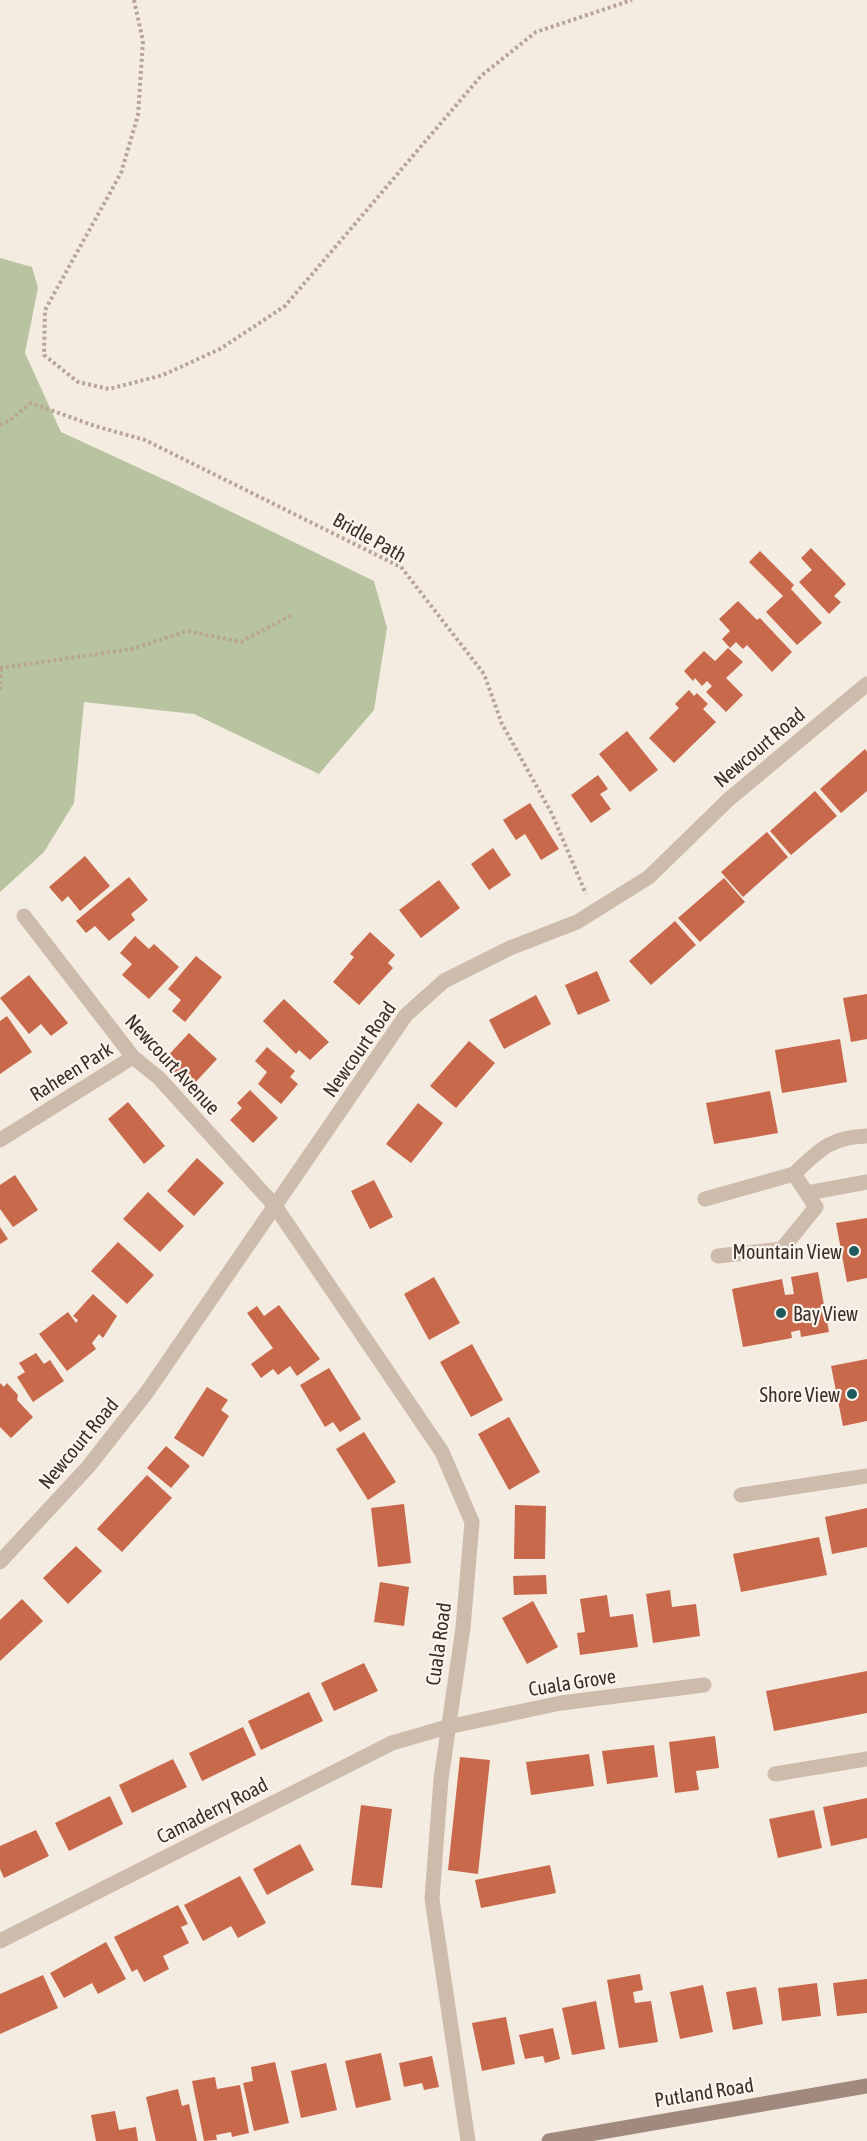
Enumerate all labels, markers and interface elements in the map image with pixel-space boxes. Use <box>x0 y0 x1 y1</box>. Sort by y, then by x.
street label: Bridle Path <box>329 507 411 567</box>
street label: Newcourt Road <box>709 702 809 792</box>
street label: Newcourt Road <box>318 997 400 1101</box>
street label: Newcourt Avenue <box>121 1009 225 1119</box>
street label: Raheen Park <box>26 1037 117 1105</box>
place label: Mountain View <box>733 1240 842 1263</box>
marker: Mountain View <box>847 1244 861 1258</box>
place label: Bay View <box>793 1302 858 1325</box>
marker: Bay View <box>774 1306 788 1320</box>
place label: Shore View <box>760 1383 840 1406</box>
marker: Shore View <box>845 1387 859 1401</box>
street label: Newcourt Road <box>33 1393 123 1493</box>
street label: Cuala Road <box>421 1601 455 1687</box>
street label: Cuala Grove <box>527 1664 617 1700</box>
street label: Camaderry Road <box>153 1772 271 1848</box>
street label: Putland Road <box>653 2073 755 2111</box>

